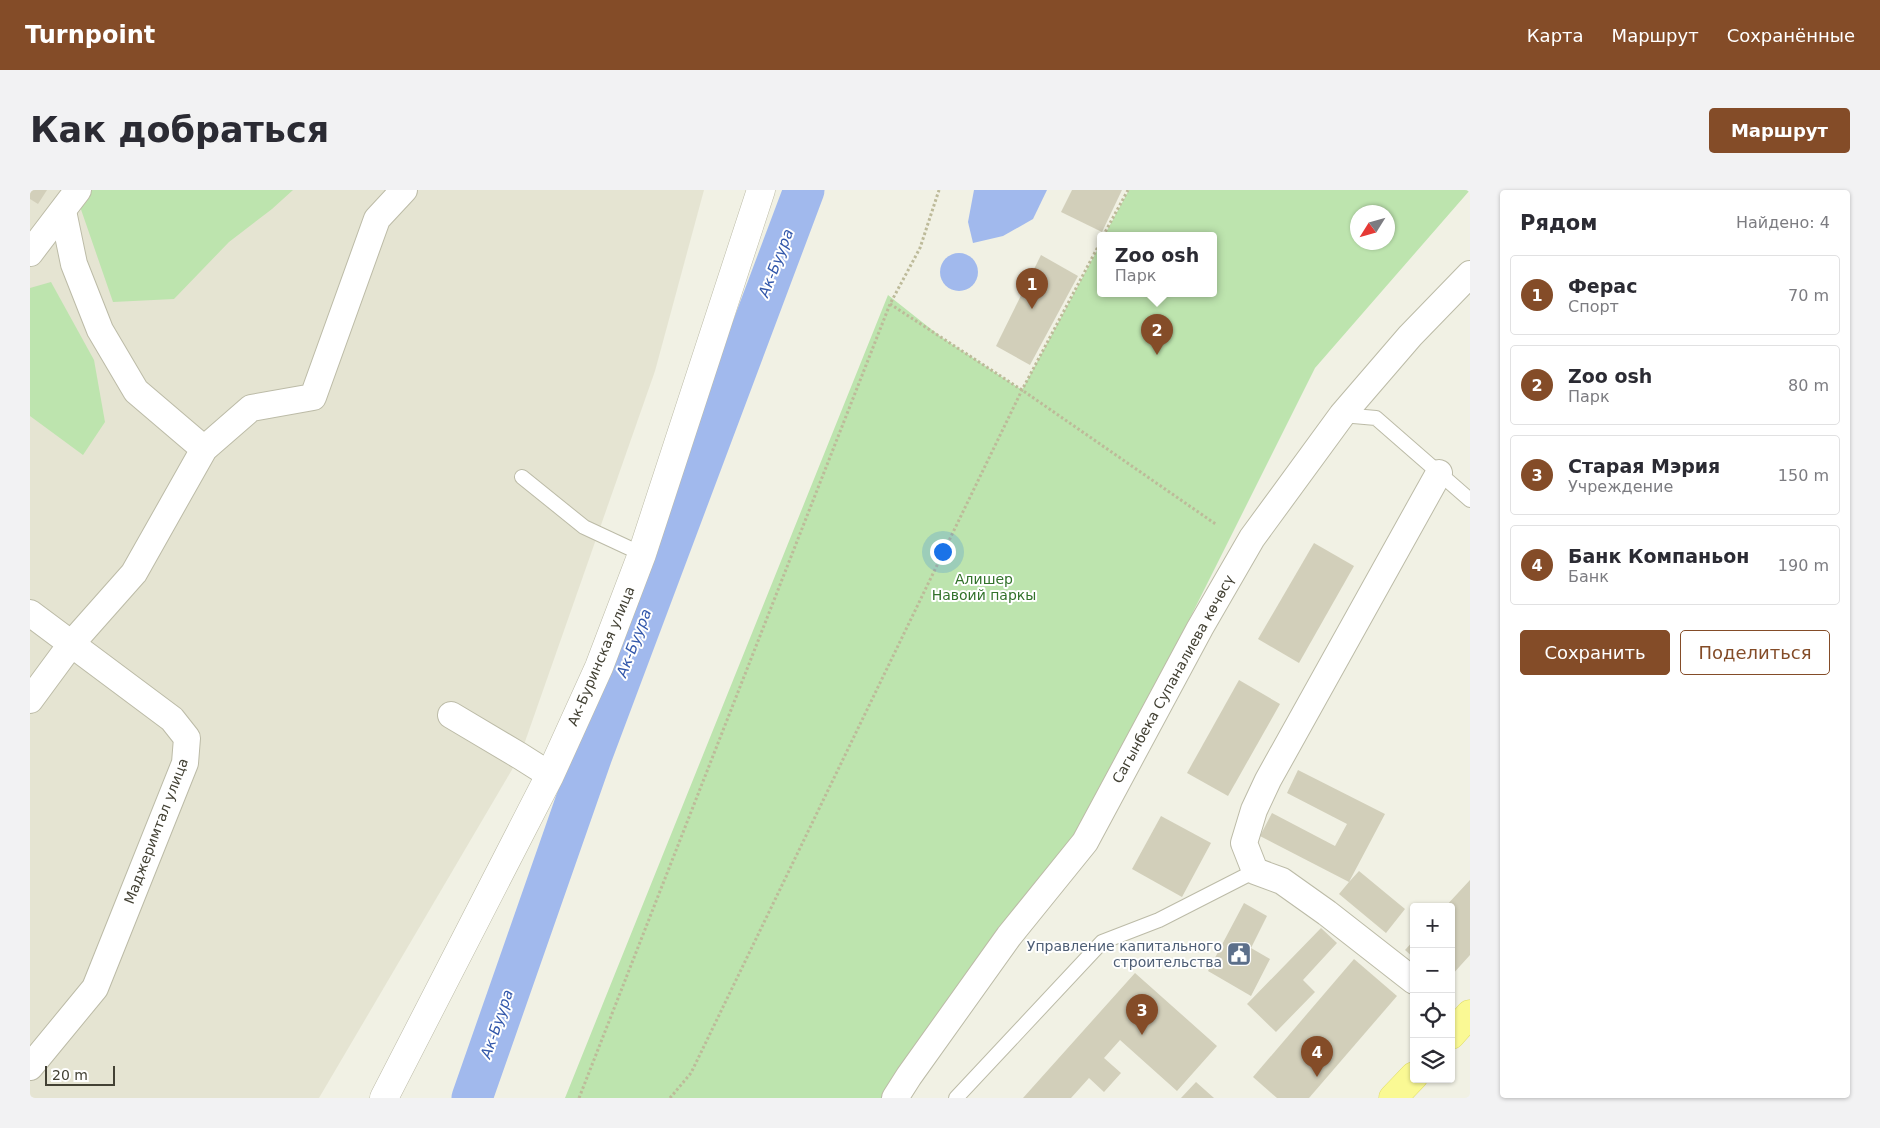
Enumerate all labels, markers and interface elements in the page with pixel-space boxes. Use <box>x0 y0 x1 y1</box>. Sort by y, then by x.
text: Turnpoint <box>25 21 155 49</box>
text: Карта <box>1527 25 1584 46</box>
text: Маршрут <box>1612 25 1699 46</box>
text: Сохранённые <box>1727 25 1855 46</box>
button: Маршрут <box>1709 108 1850 153</box>
text: Как добраться <box>30 110 329 150</box>
north arrow <box>1350 205 1395 250</box>
text: Рядом <box>1520 211 1597 235</box>
text: Найдено: 4 <box>1736 213 1830 232</box>
water label: Ак-Буура <box>754 226 797 301</box>
popup <box>1097 232 1217 297</box>
text: Zoo osh <box>1115 244 1199 266</box>
text: Парк <box>1115 266 1156 285</box>
pin: 1 <box>1016 268 1048 309</box>
text: Ферас <box>1568 275 1637 297</box>
text: 1 <box>1531 286 1543 305</box>
text: 70 m <box>1788 286 1829 305</box>
text: Спорт <box>1568 297 1619 316</box>
pin: 2 <box>1141 314 1173 355</box>
text: Zoo osh <box>1568 365 1652 387</box>
text: 2 <box>1531 376 1543 395</box>
text: 80 m <box>1788 376 1829 395</box>
text: Парк <box>1568 387 1610 406</box>
text: Старая Мэрия <box>1568 455 1720 477</box>
text: 3 <box>1531 466 1543 485</box>
text: 150 m <box>1778 466 1829 485</box>
text: Учреждение <box>1568 477 1673 496</box>
your location <box>930 539 956 565</box>
text: Банк Компаньон <box>1568 545 1749 567</box>
text: 4 <box>1531 556 1543 575</box>
text: 190 m <box>1778 556 1829 575</box>
text: Банк <box>1568 567 1609 586</box>
park label: Алишер Навоий паркы <box>932 571 1036 603</box>
street label: Сагынбека Супаналиева көчөсү <box>1109 572 1237 786</box>
street label: Ак-Буринская улица <box>564 584 638 728</box>
water label: Ак-Буура <box>612 606 655 681</box>
button: Сохранить <box>1520 630 1670 675</box>
button: Поделиться <box>1680 630 1830 675</box>
street label: Маджеримтал улица <box>121 756 191 906</box>
map controls <box>1410 903 1455 1083</box>
button: + <box>1410 903 1455 948</box>
place label: Управление капитального строительства <box>1027 938 1222 970</box>
public building icon: Управление капитального строительства <box>1226 941 1252 967</box>
button: − <box>1410 948 1455 993</box>
water label: Ак-Буура <box>477 987 517 1062</box>
button: locate <box>1410 993 1455 1038</box>
pin: 3 <box>1126 994 1158 1035</box>
pin: 4 <box>1301 1036 1333 1077</box>
button: layers <box>1410 1038 1455 1083</box>
scale bar <box>45 1063 115 1086</box>
text: 20 m <box>52 1067 88 1083</box>

